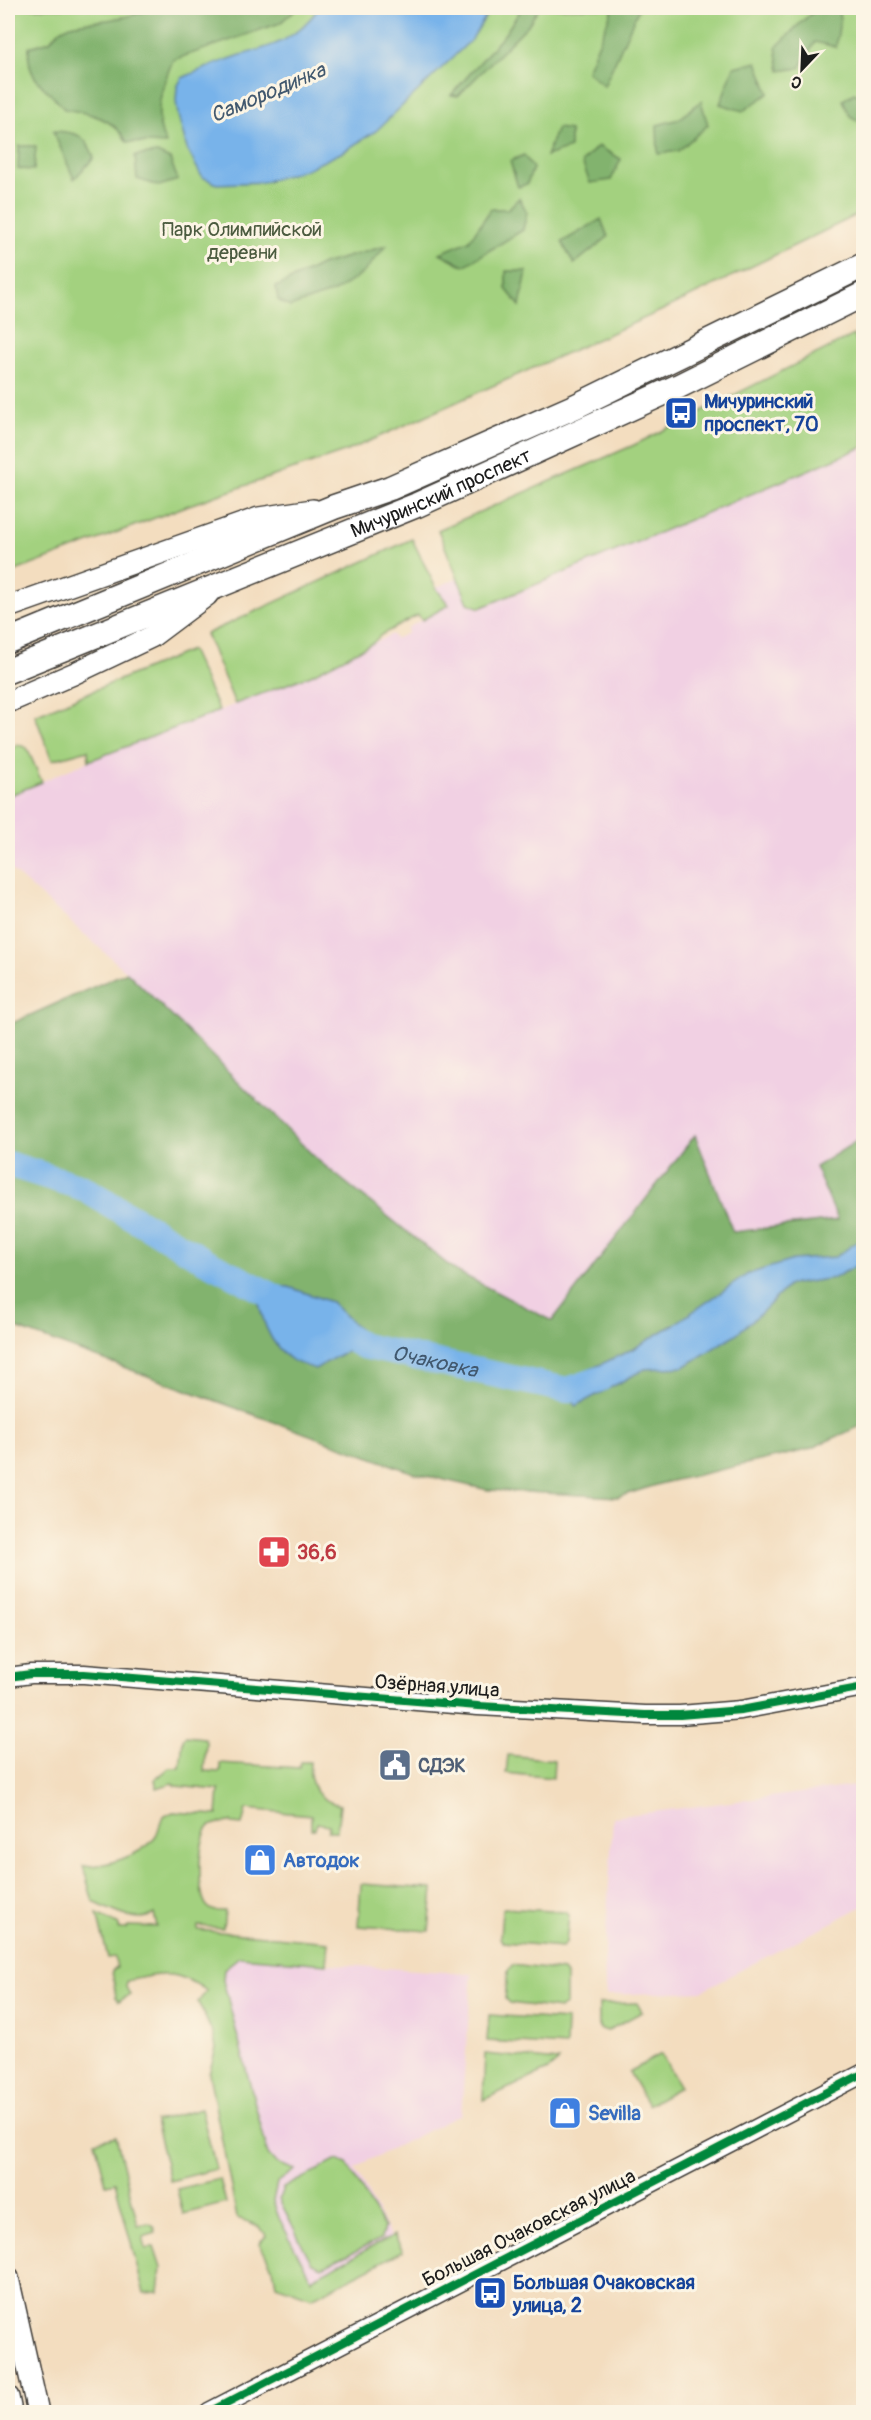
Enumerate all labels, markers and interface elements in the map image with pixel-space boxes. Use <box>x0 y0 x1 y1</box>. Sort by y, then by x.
north arrow <box>772 39 832 99</box>
water label: Самородинка <box>207 56 331 129</box>
text: С <box>788 71 805 93</box>
park label: Парк Олимпийской деревни <box>162 217 322 265</box>
place label: Мичуринский проспект, 70 <box>704 389 819 437</box>
bus stop icon: Мичуринский проспект, 70 <box>663 395 699 431</box>
street label: Мичуринский проспект <box>347 442 535 543</box>
water label: Очаковка <box>390 1339 481 1384</box>
pharmacy icon: 36,6 <box>256 1534 292 1570</box>
place label: 36,6 <box>297 1540 337 1565</box>
street label: Озёрная улица <box>374 1669 500 1703</box>
public building icon: СДЭК <box>377 1747 413 1783</box>
place label: СДЭК <box>418 1753 466 1778</box>
shop icon: Автодок <box>242 1842 278 1878</box>
place label: Автодок <box>283 1848 360 1873</box>
shop icon: Sevilla <box>547 2095 583 2131</box>
place label: Sevilla <box>588 2101 641 2126</box>
street label: Большая Очаковская улица <box>418 2163 640 2293</box>
place label: Большая Очаковская улица, 2 <box>512 2270 695 2318</box>
bus stop icon: Большая Очаковская улица, 2 <box>472 2275 508 2311</box>

